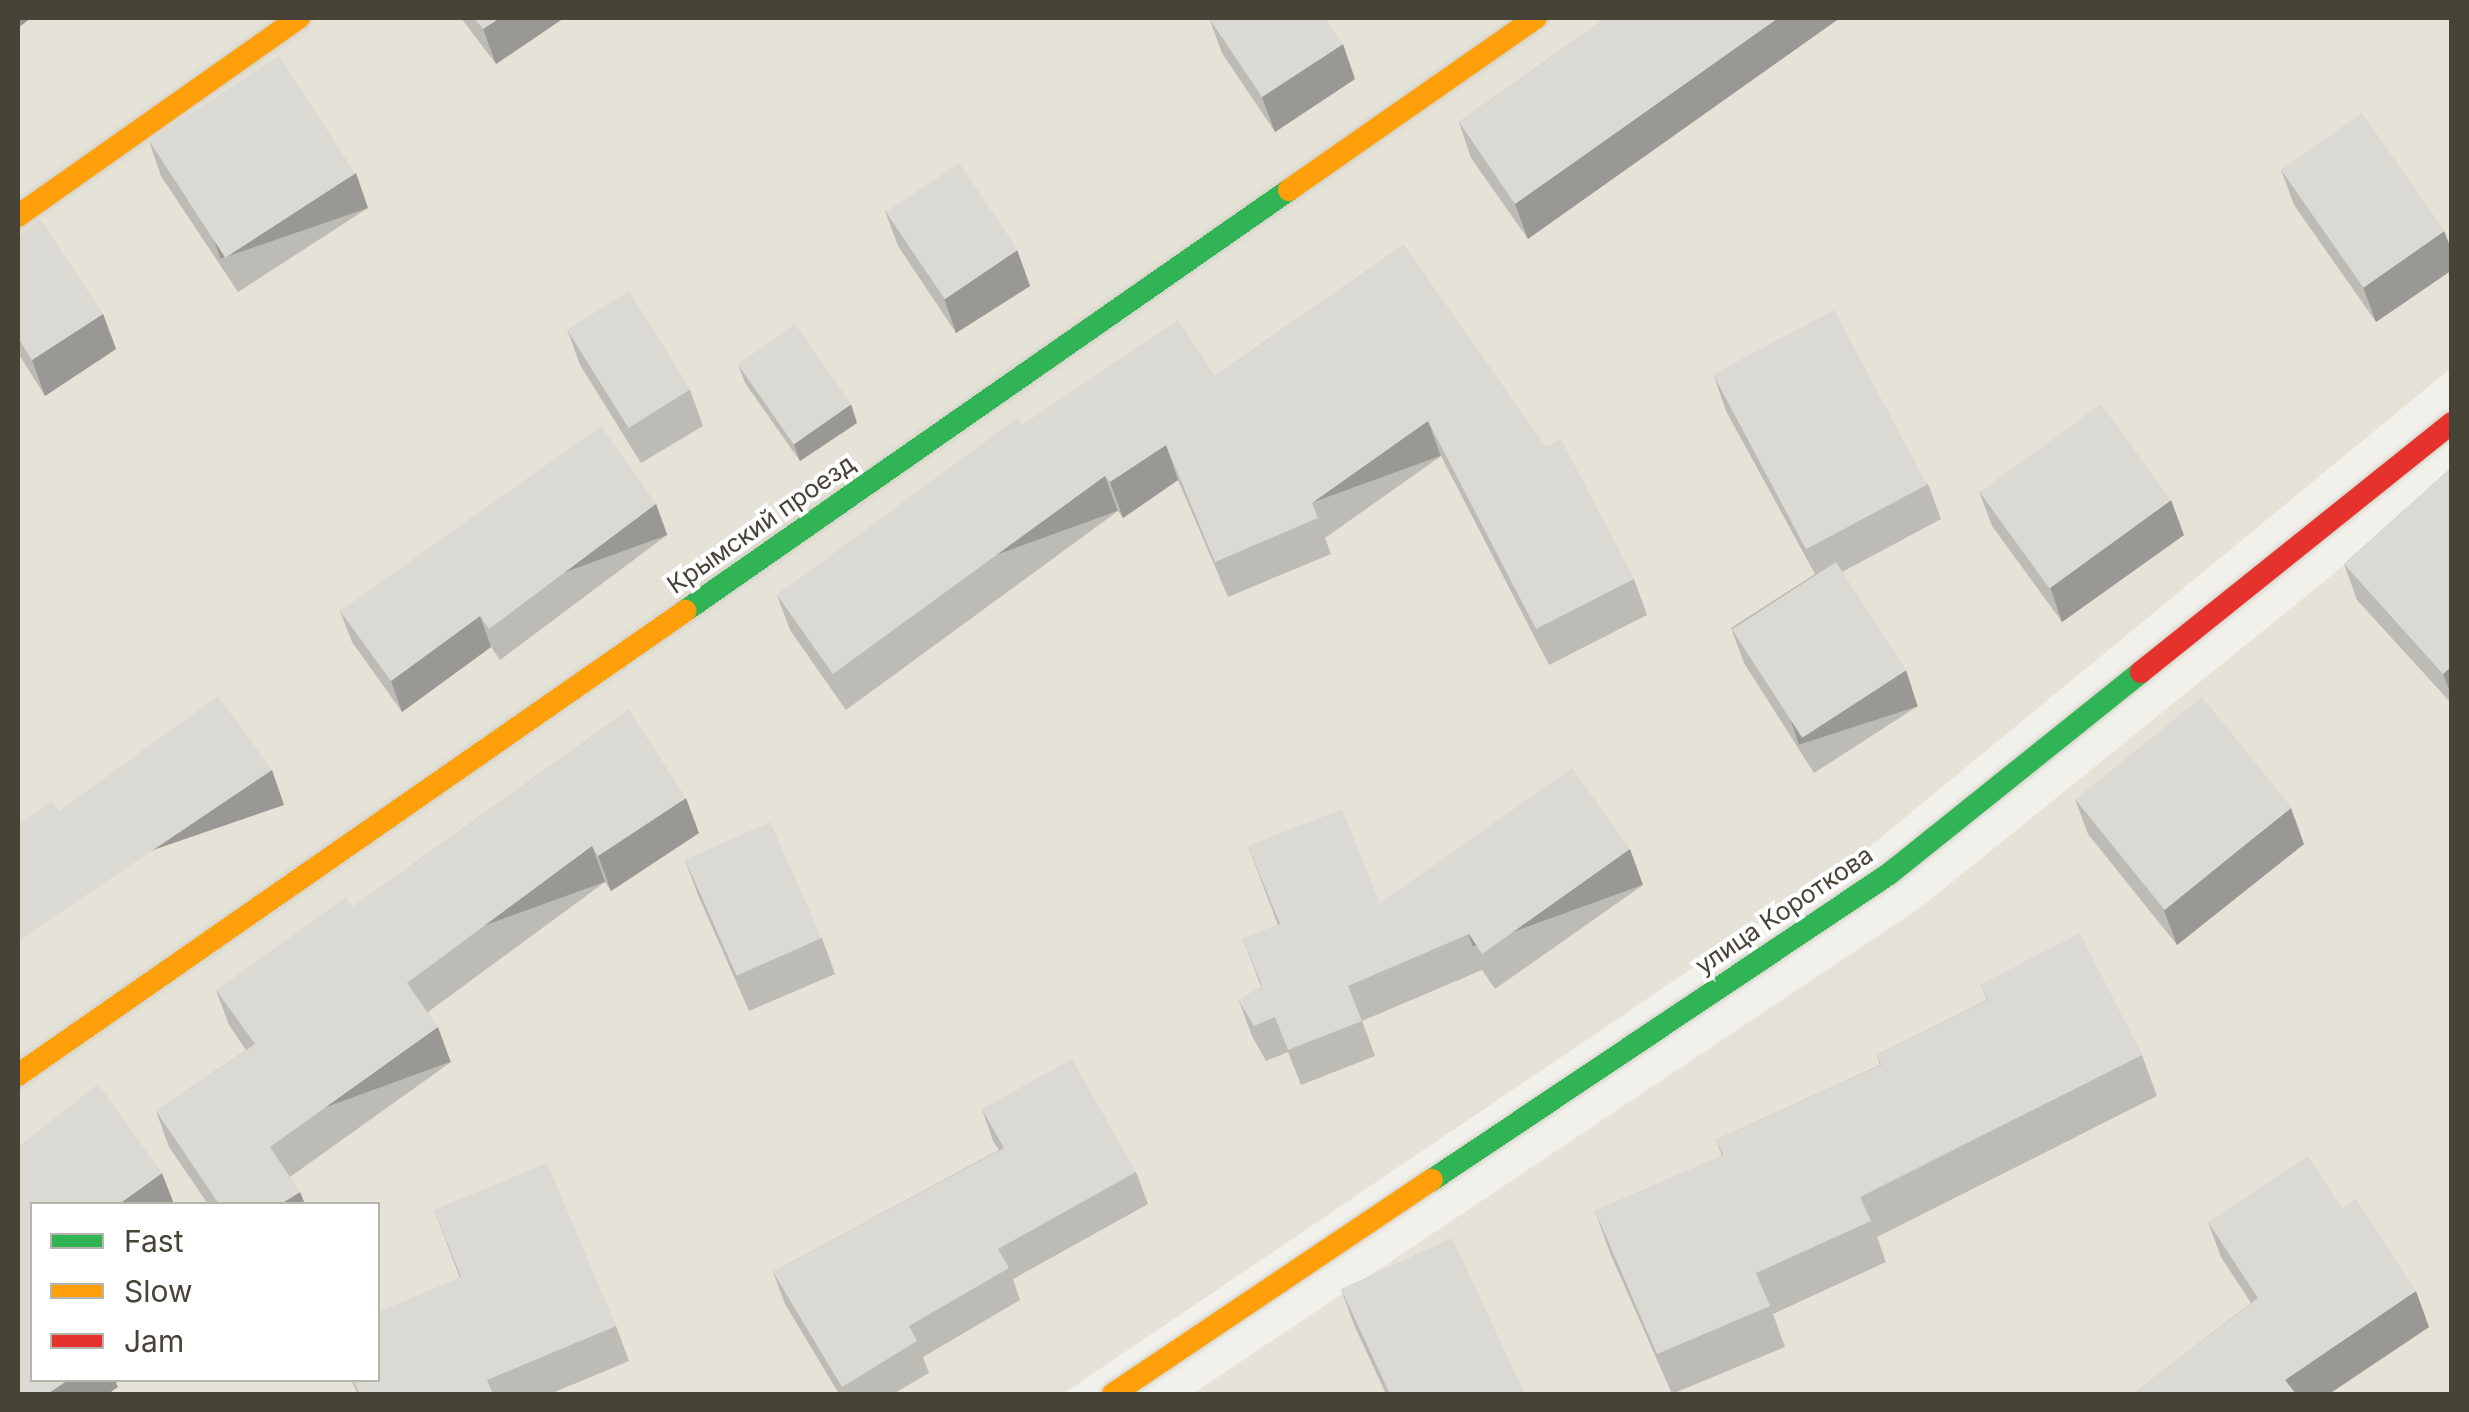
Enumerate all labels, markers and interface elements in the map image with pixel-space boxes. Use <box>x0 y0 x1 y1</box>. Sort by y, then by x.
street label: Крымский проезд <box>662 448 860 600</box>
street label: улица Короткова <box>1690 840 1878 980</box>
legend <box>30 1202 380 1382</box>
text: Fast <box>124 1223 183 1259</box>
text: Slow <box>124 1273 193 1309</box>
text: Jam <box>124 1323 184 1359</box>

